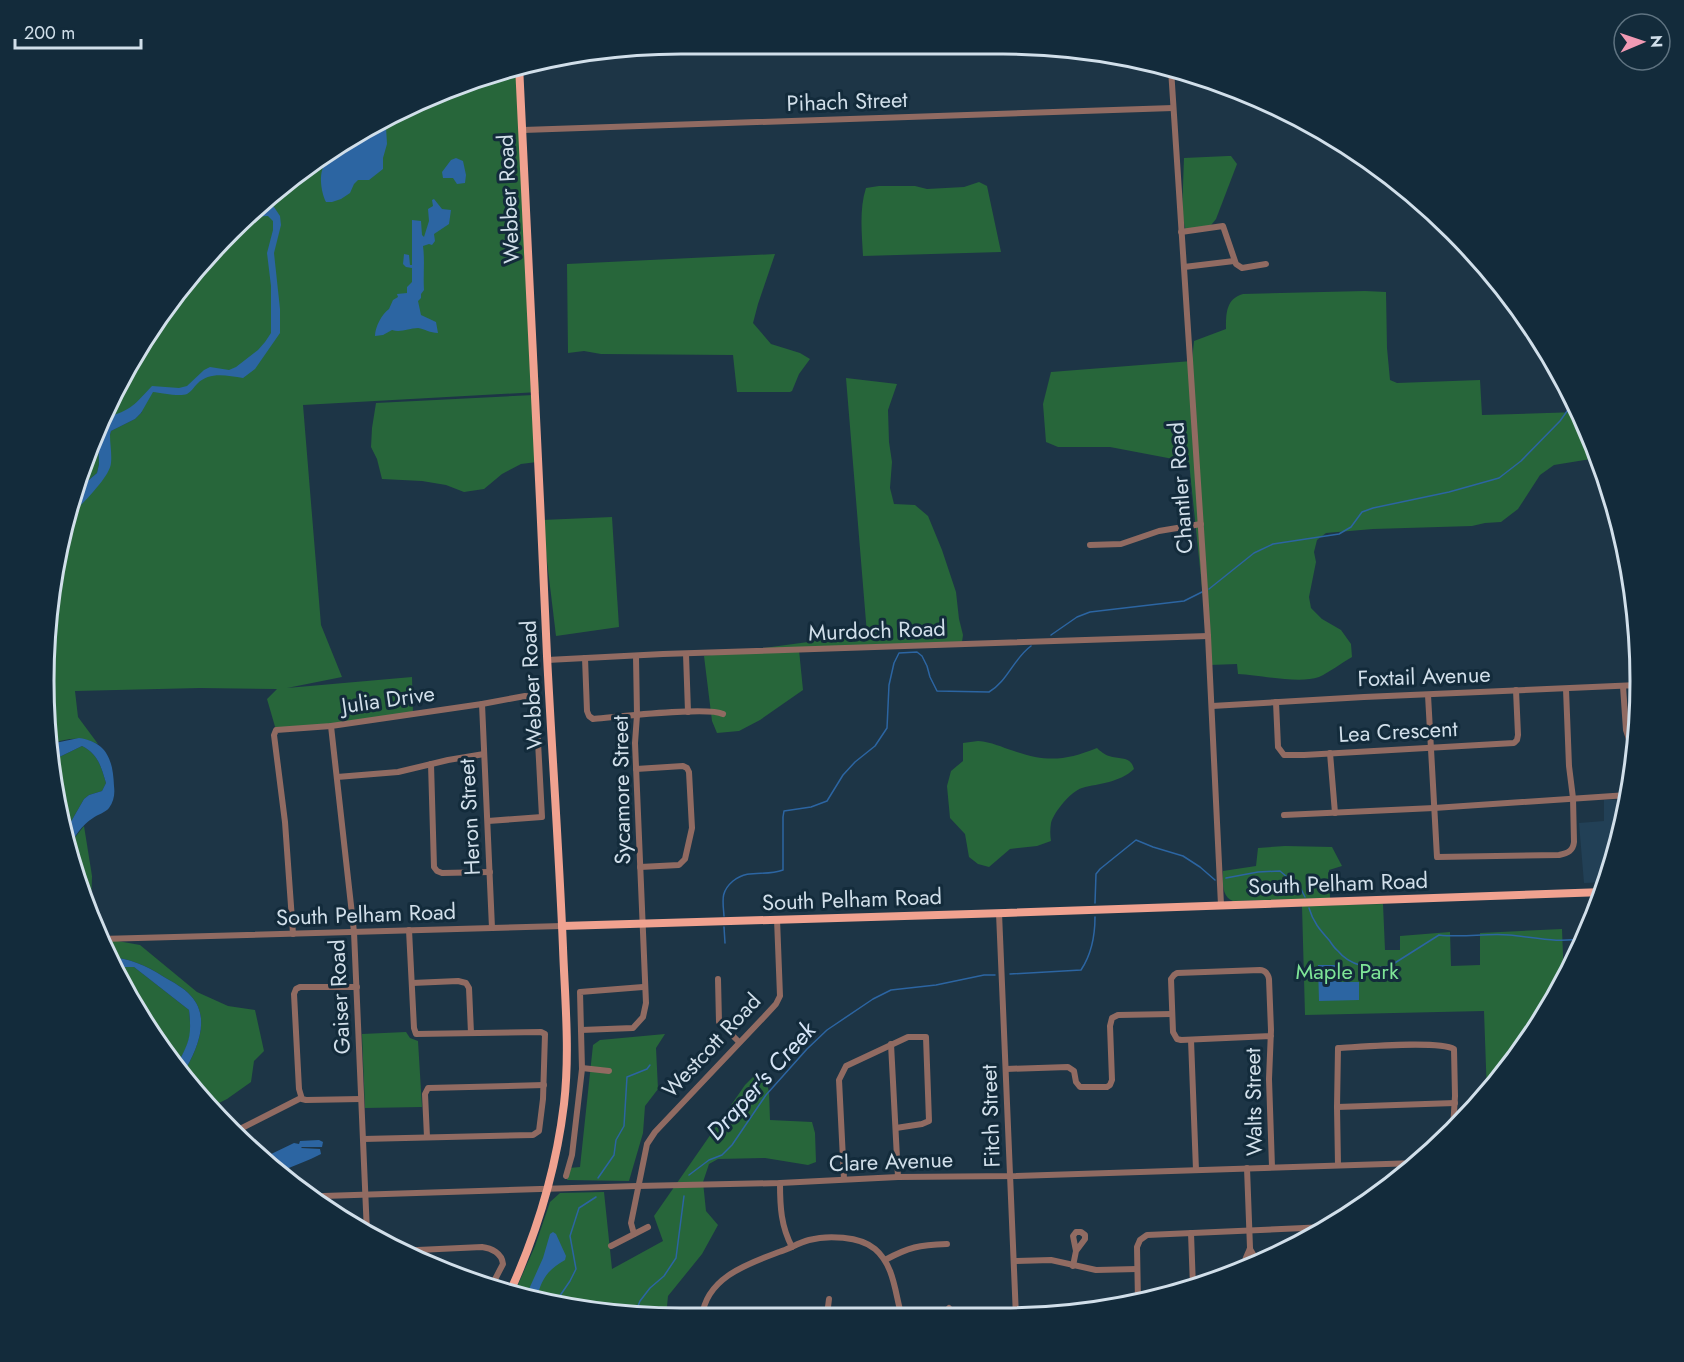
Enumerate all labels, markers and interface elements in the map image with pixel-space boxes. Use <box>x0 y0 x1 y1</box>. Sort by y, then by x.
scale bar <box>15 12 141 50</box>
north arrow <box>1612 12 1672 72</box>
text: 200 m <box>24 20 75 46</box>
text: N <box>1645 35 1668 48</box>
street label: Pihach Street <box>786 83 909 119</box>
street label: Webber Road <box>489 134 527 264</box>
street label: Chantler Road <box>1159 421 1201 555</box>
street label: Murdoch Road <box>808 612 946 648</box>
street label: Webber Road <box>512 620 550 750</box>
street label: Foxtail Avenue <box>1357 658 1491 694</box>
street label: Julia Drive <box>336 677 437 722</box>
street label: Lea Crescent <box>1337 712 1459 750</box>
street label: Sycamore Street <box>604 714 638 865</box>
street label: Heron Street <box>450 757 488 876</box>
street label: South Pelham Road <box>1247 864 1429 902</box>
street label: South Pelham Road <box>761 880 943 918</box>
street label: South Pelham Road <box>275 895 457 933</box>
street label: Gaiser Road <box>320 939 358 1055</box>
park label: Maple Park <box>1295 955 1399 987</box>
street label: Westcott Road <box>654 986 768 1104</box>
water label: Draper's Creek <box>698 1012 825 1148</box>
street label: Walts Street <box>1236 1047 1270 1157</box>
street label: Fitch Street <box>972 1063 1008 1168</box>
street label: Clare Avenue <box>828 1143 954 1179</box>

